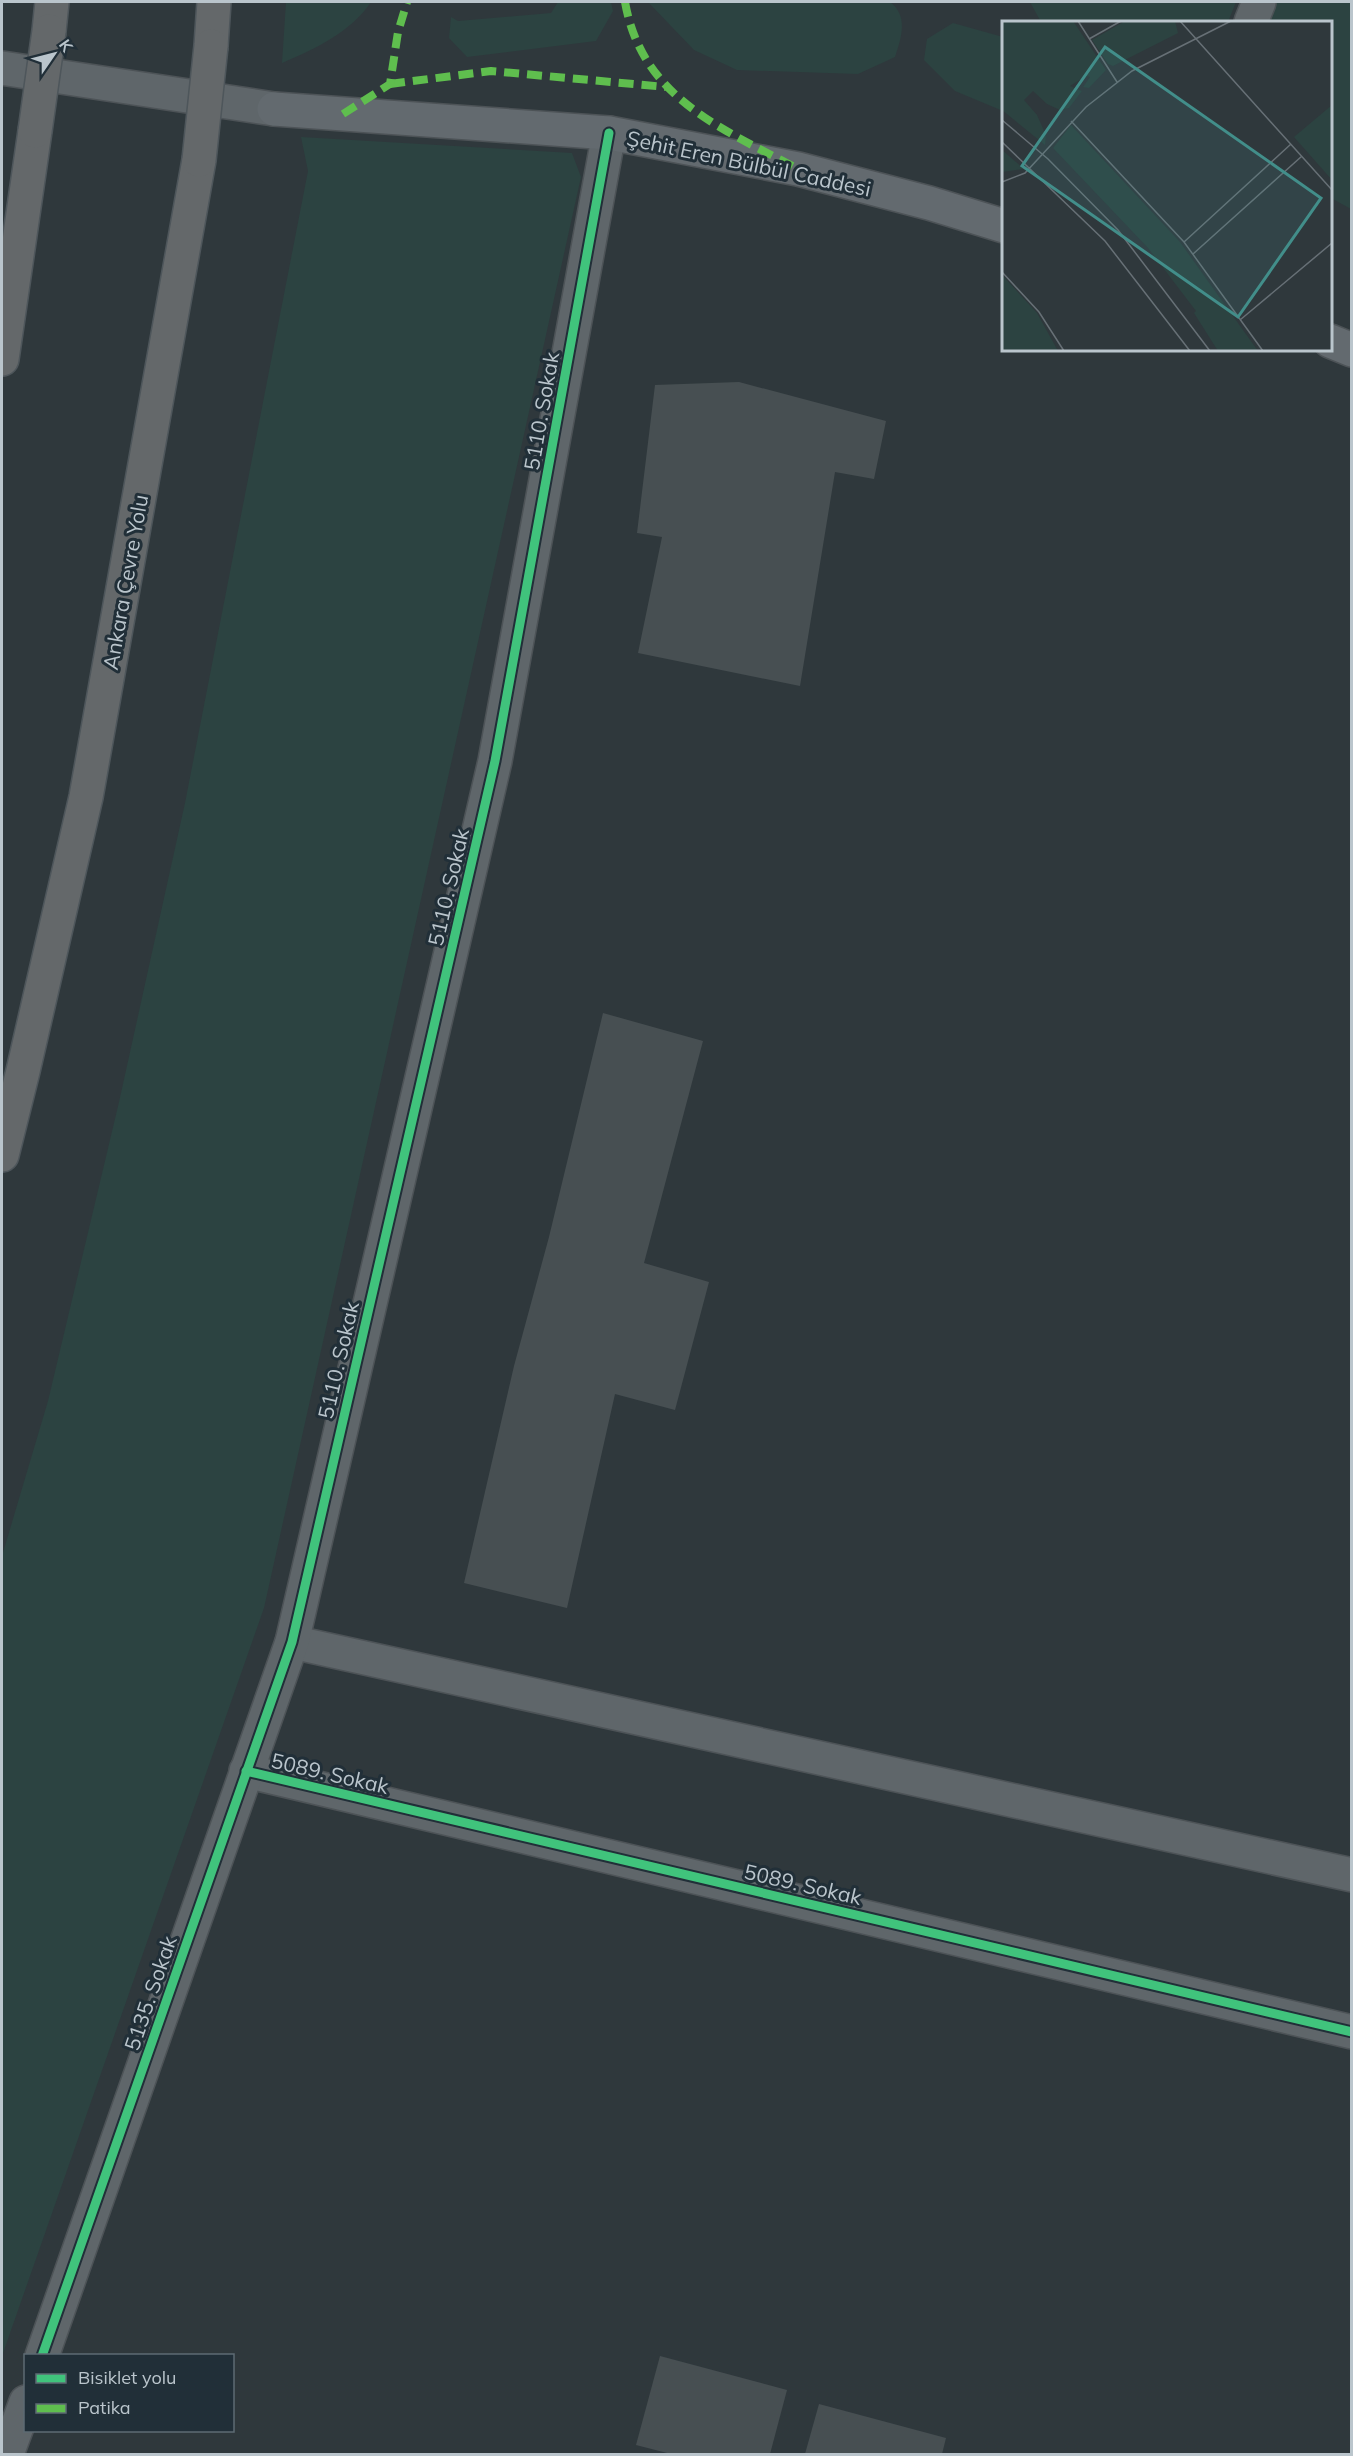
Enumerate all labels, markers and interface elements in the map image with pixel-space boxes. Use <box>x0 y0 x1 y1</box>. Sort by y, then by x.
inset map <box>1002 21 1332 351</box>
north arrow <box>24 24 84 84</box>
text: K <box>55 35 78 57</box>
street label: Şehit Eren Bülbül Caddesi <box>625 124 873 202</box>
street label: 5110. Sokak <box>518 350 564 472</box>
street label: Ankara Çevre Yolu <box>97 492 153 672</box>
street label: 5110. Sokak <box>422 826 474 948</box>
street label: 5110. Sokak <box>312 1299 364 1421</box>
street label: 5089. Sokak <box>269 1747 391 1799</box>
street label: 5089. Sokak <box>742 1858 864 1910</box>
street label: 5135. Sokak <box>118 1932 182 2054</box>
legend <box>24 2354 234 2432</box>
text: Bisiklet yolu <box>78 2366 176 2389</box>
text: Patika <box>78 2396 131 2419</box>

